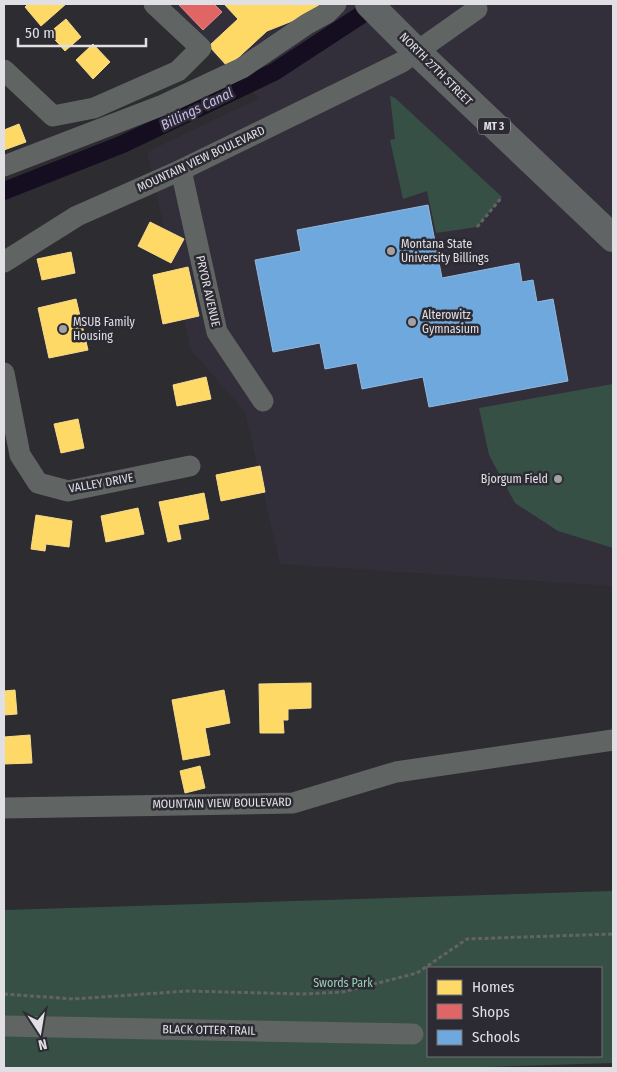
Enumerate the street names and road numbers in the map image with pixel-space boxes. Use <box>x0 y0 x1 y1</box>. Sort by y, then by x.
street label: NORTH 27TH STREET <box>397 30 476 109</box>
road number: MT 3 <box>478 118 510 134</box>
street label: MOUNTAIN VIEW BOULEVARD <box>135 123 267 195</box>
street label: PRYOR AVENUE <box>193 254 223 328</box>
street label: VALLEY DRIVE <box>67 470 135 496</box>
street label: MOUNTAIN VIEW BOULEVARD <box>152 795 292 811</box>
street label: BLACK OTTER TRAIL <box>162 1022 257 1038</box>

